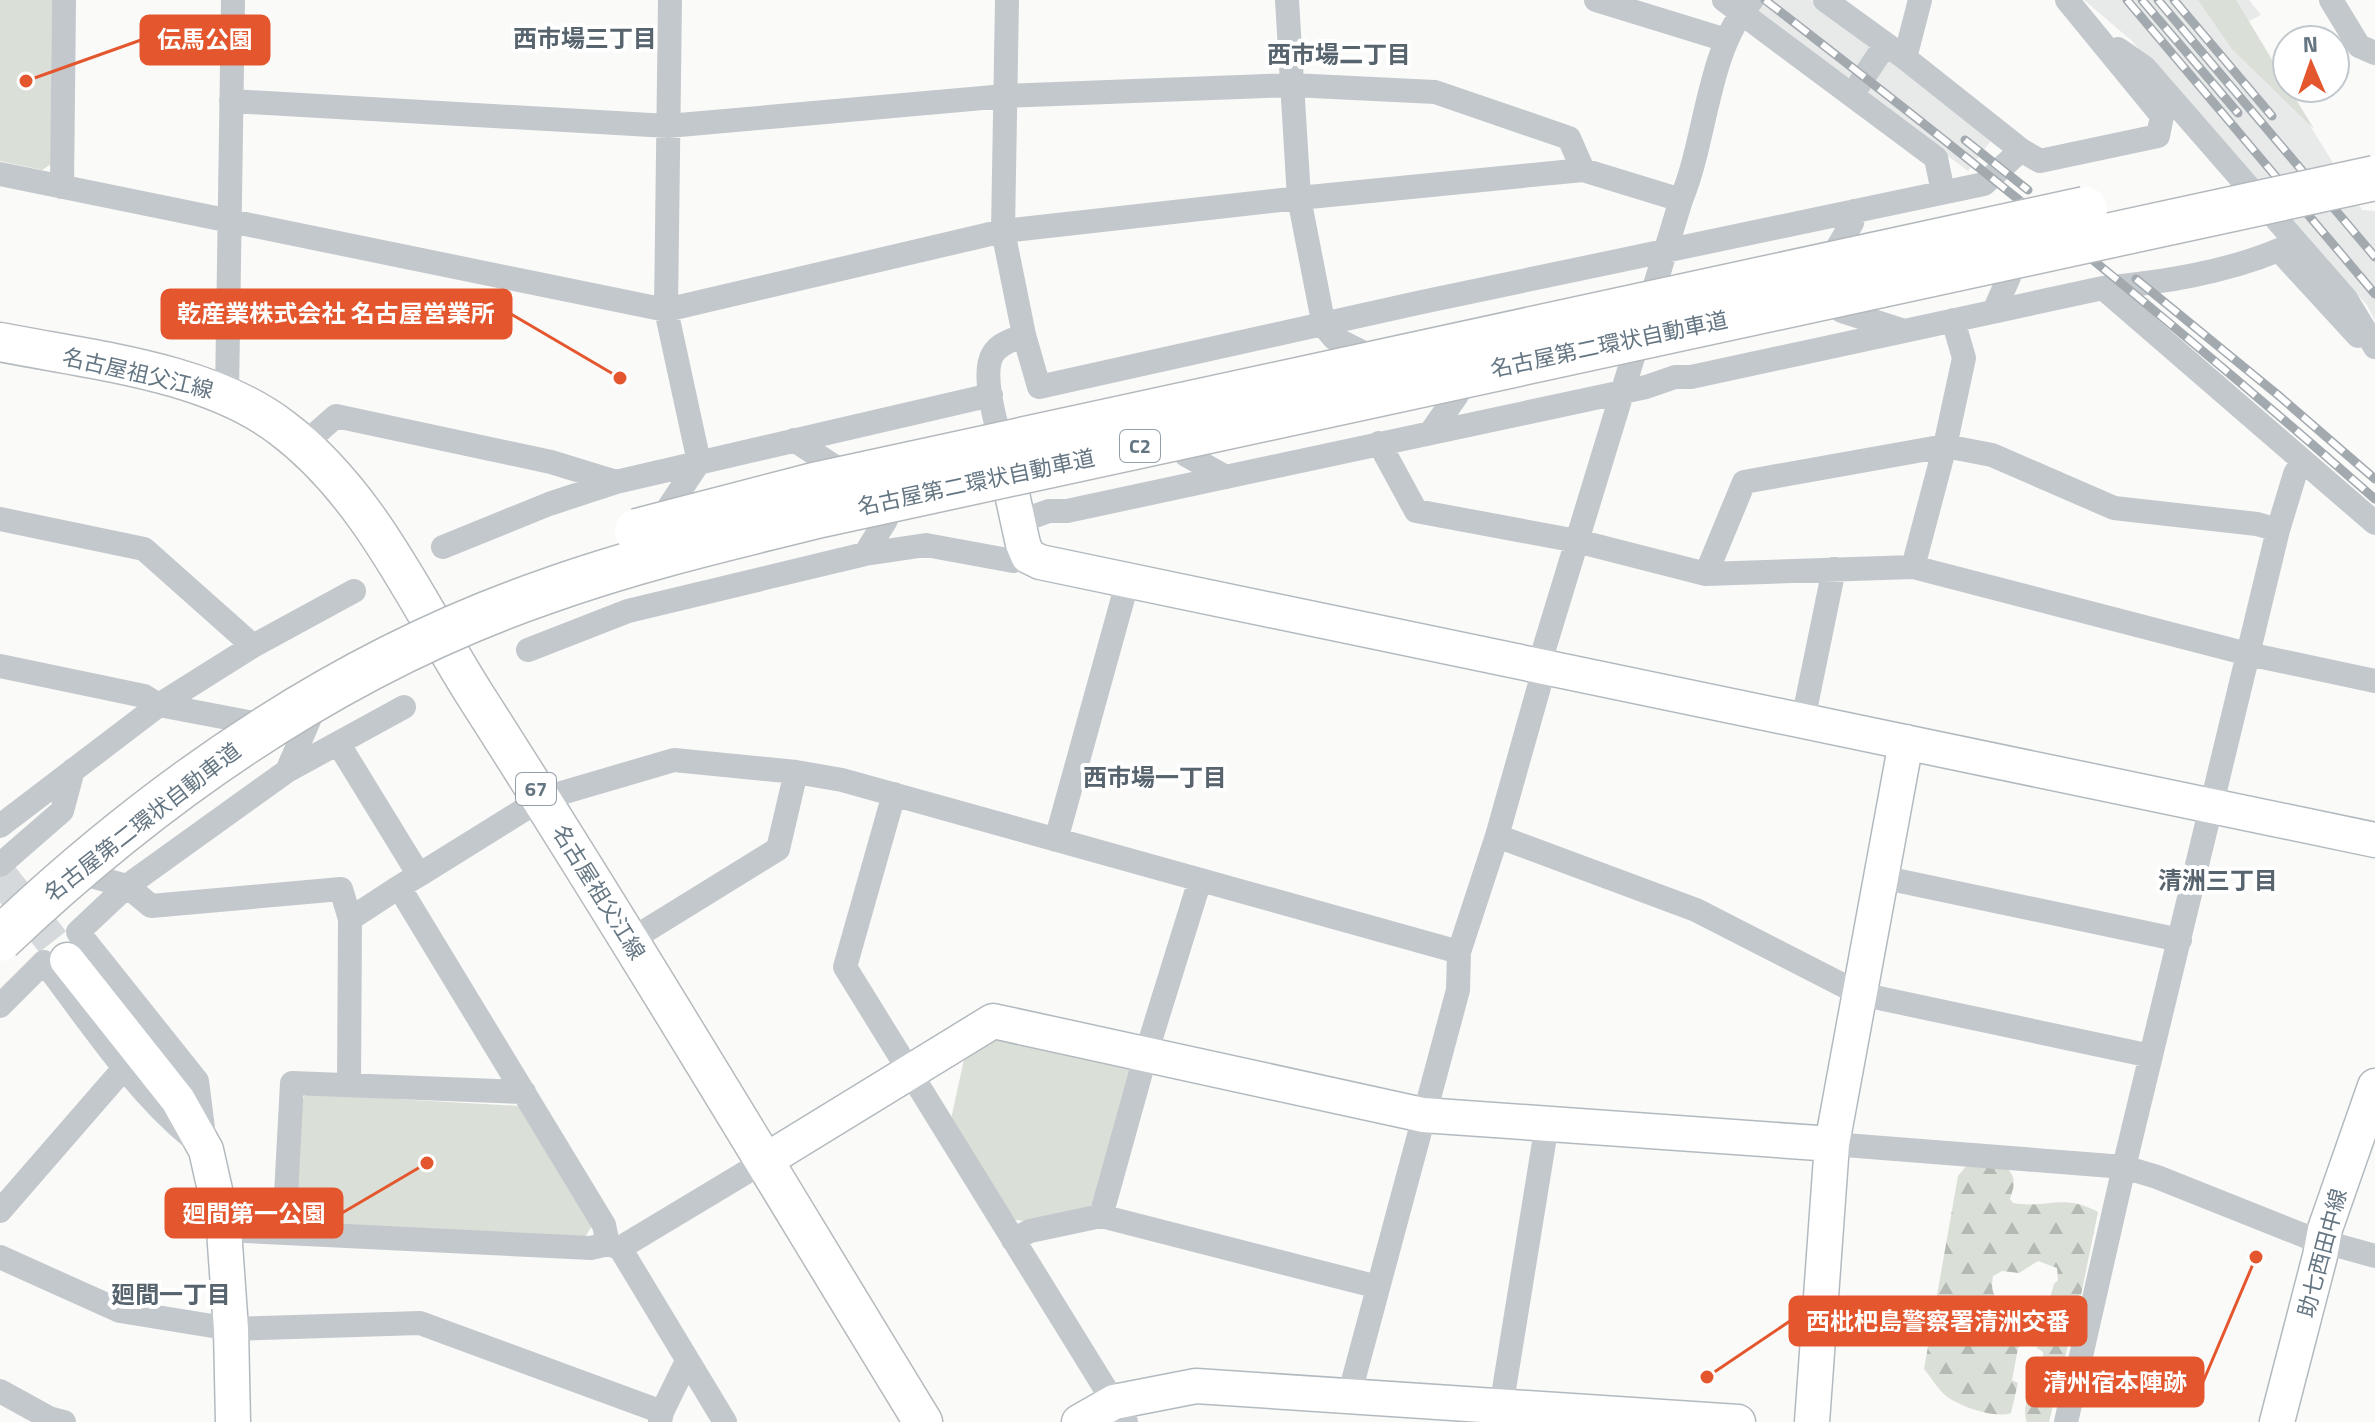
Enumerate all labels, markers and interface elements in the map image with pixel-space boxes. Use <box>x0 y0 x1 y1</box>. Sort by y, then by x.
callout: 伝馬公園 <box>141 16 269 64</box>
district label: 西市場三丁目 <box>513 20 657 56</box>
text: 伝馬公園 <box>157 21 253 57</box>
north arrow <box>2271 24 2351 104</box>
text: N <box>2302 27 2319 61</box>
district label: 西市場二丁目 <box>1267 36 1411 72</box>
callout: 乾産業株式会社 名古屋営業所 <box>162 290 511 338</box>
text: 乾産業株式会社 名古屋営業所 <box>177 295 495 331</box>
street label: 名古屋第二環状自動車道 <box>1487 302 1731 386</box>
street label: 名古屋祖父江線 <box>59 339 217 407</box>
road number: C2 <box>1120 430 1160 462</box>
street label: 名古屋第二環状自動車道 <box>854 440 1098 524</box>
street label: 名古屋第二環状自動車道 <box>36 734 248 910</box>
district label: 西市場一丁目 <box>1083 759 1227 795</box>
road number: 67 <box>516 773 556 805</box>
street label: 名古屋祖父江線 <box>544 818 654 966</box>
district label: 清洲三丁目 <box>2158 862 2278 898</box>
street label: 助七西田中線 <box>2288 1185 2356 1321</box>
callout: 廻間第一公園 <box>166 1189 342 1237</box>
text: 廻間第一公園 <box>182 1195 326 1231</box>
district label: 廻間一丁目 <box>111 1276 231 1312</box>
callout: 西枇杷島警察署清洲交番 <box>1790 1297 2086 1345</box>
text: 西枇杷島警察署清洲交番 <box>1806 1303 2070 1339</box>
callout: 清州宿本陣跡 <box>2027 1358 2203 1406</box>
text: 清州宿本陣跡 <box>2043 1364 2187 1400</box>

